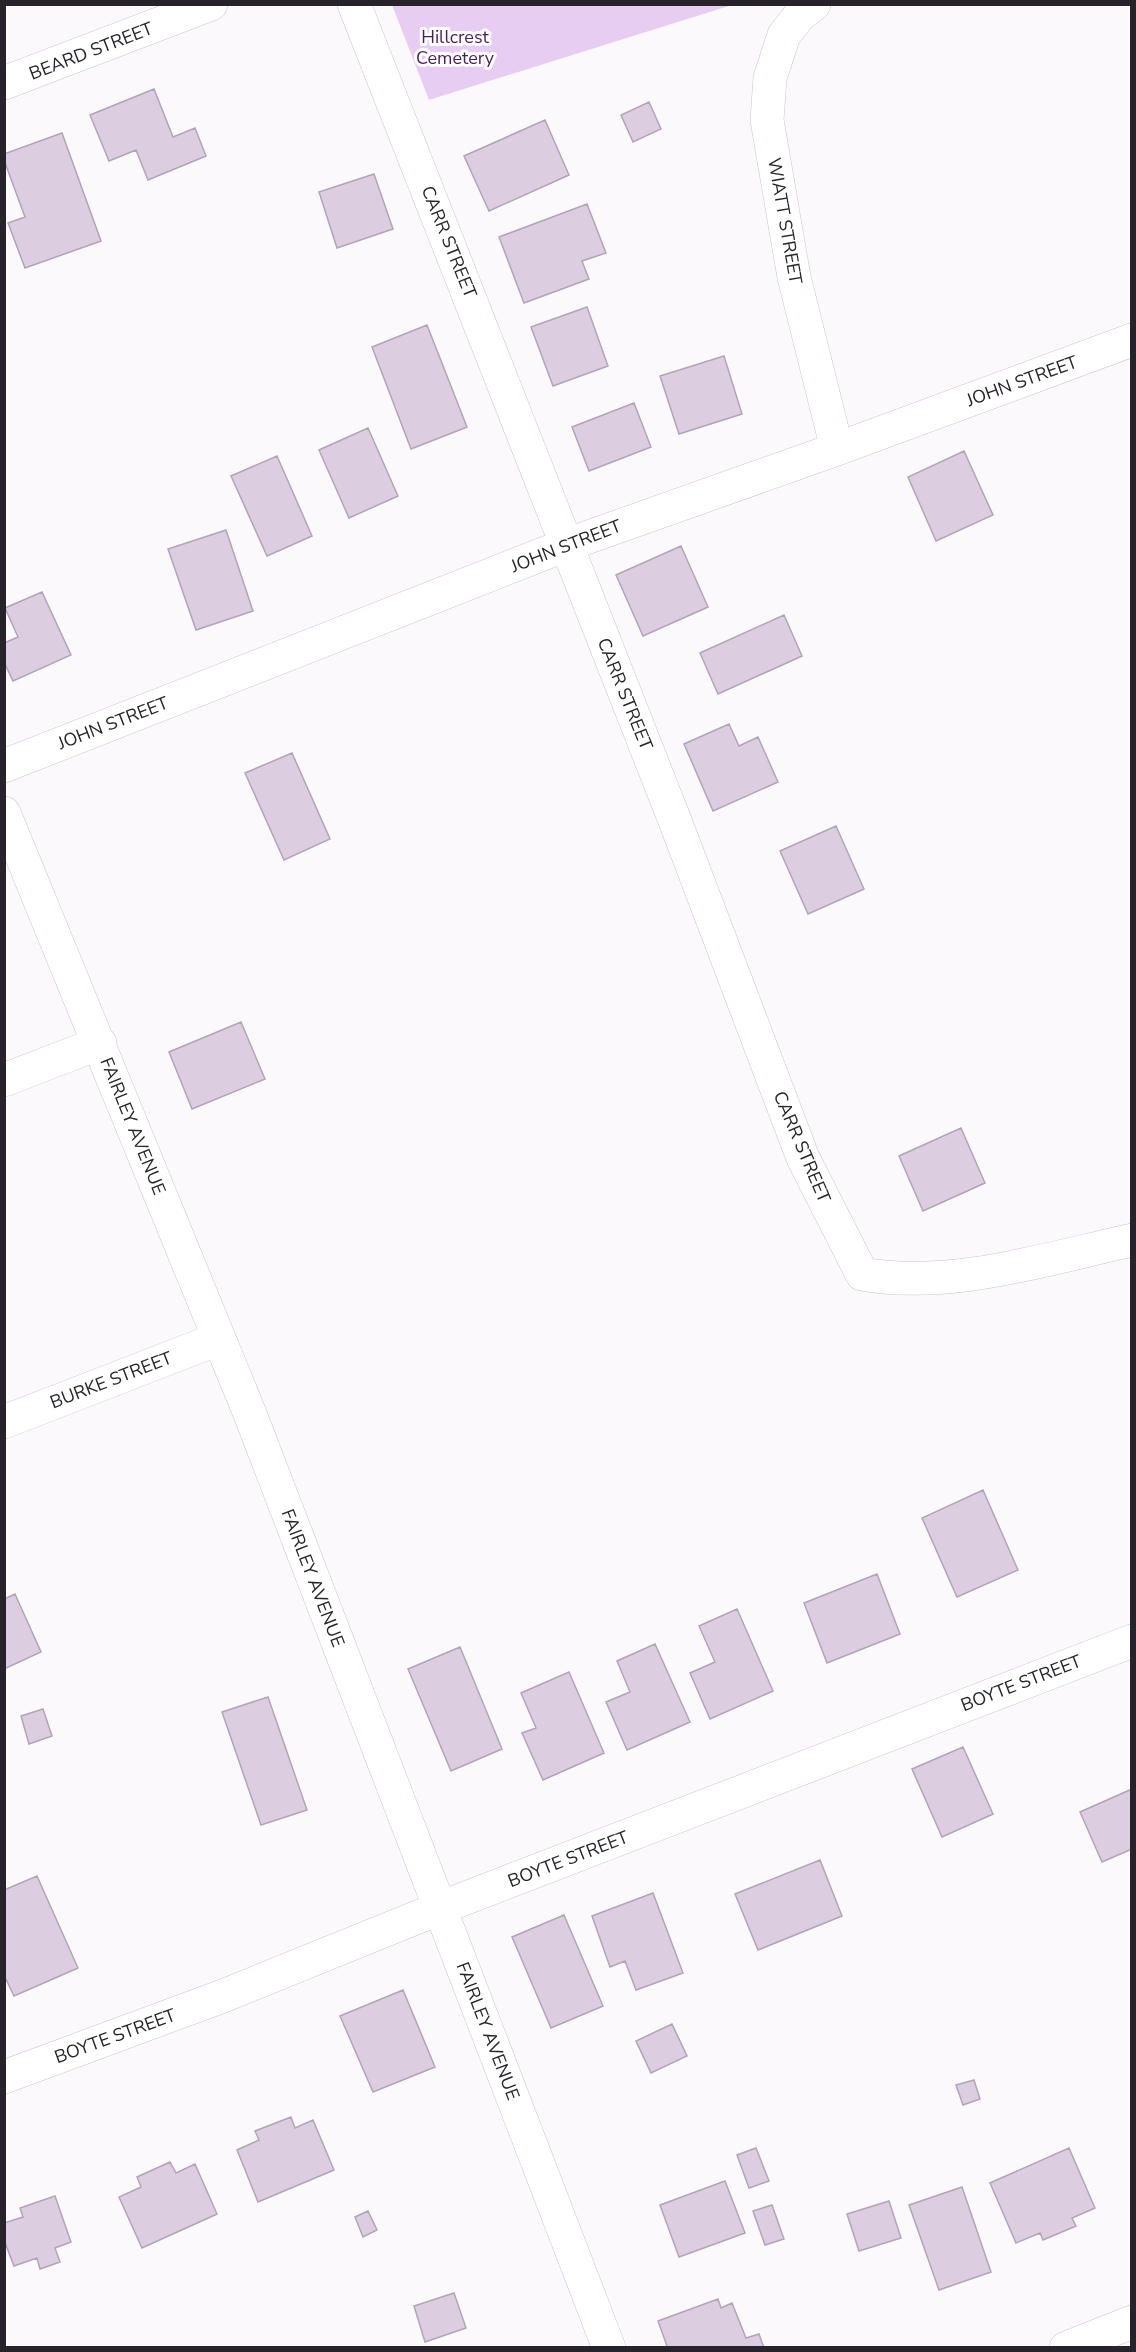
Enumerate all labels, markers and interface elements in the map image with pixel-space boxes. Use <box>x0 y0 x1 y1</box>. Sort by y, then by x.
street label: BEARD STREET <box>26 16 157 86</box>
park label: Hillcrest Cemetery <box>416 25 495 70</box>
street label: WIATT STREET <box>762 156 808 286</box>
street label: CARR STREET <box>416 182 482 302</box>
street label: JOHN STREET <box>962 350 1081 413</box>
street label: JOHN STREET <box>506 514 625 578</box>
street label: CARR STREET <box>592 634 658 754</box>
street label: JOHN STREET <box>53 691 172 755</box>
street label: FAIRLEY AVENUE <box>95 1054 171 1198</box>
street label: CARR STREET <box>768 1088 836 1207</box>
street label: BURKE STREET <box>47 1346 176 1414</box>
street label: FAIRLEY AVENUE <box>276 1506 350 1650</box>
street label: BOYTE STREET <box>957 1649 1085 1717</box>
street label: BOYTE STREET <box>504 1825 632 1893</box>
street label: FAIRLEY AVENUE <box>451 1959 525 2103</box>
street label: BOYTE STREET <box>51 2003 179 2069</box>

